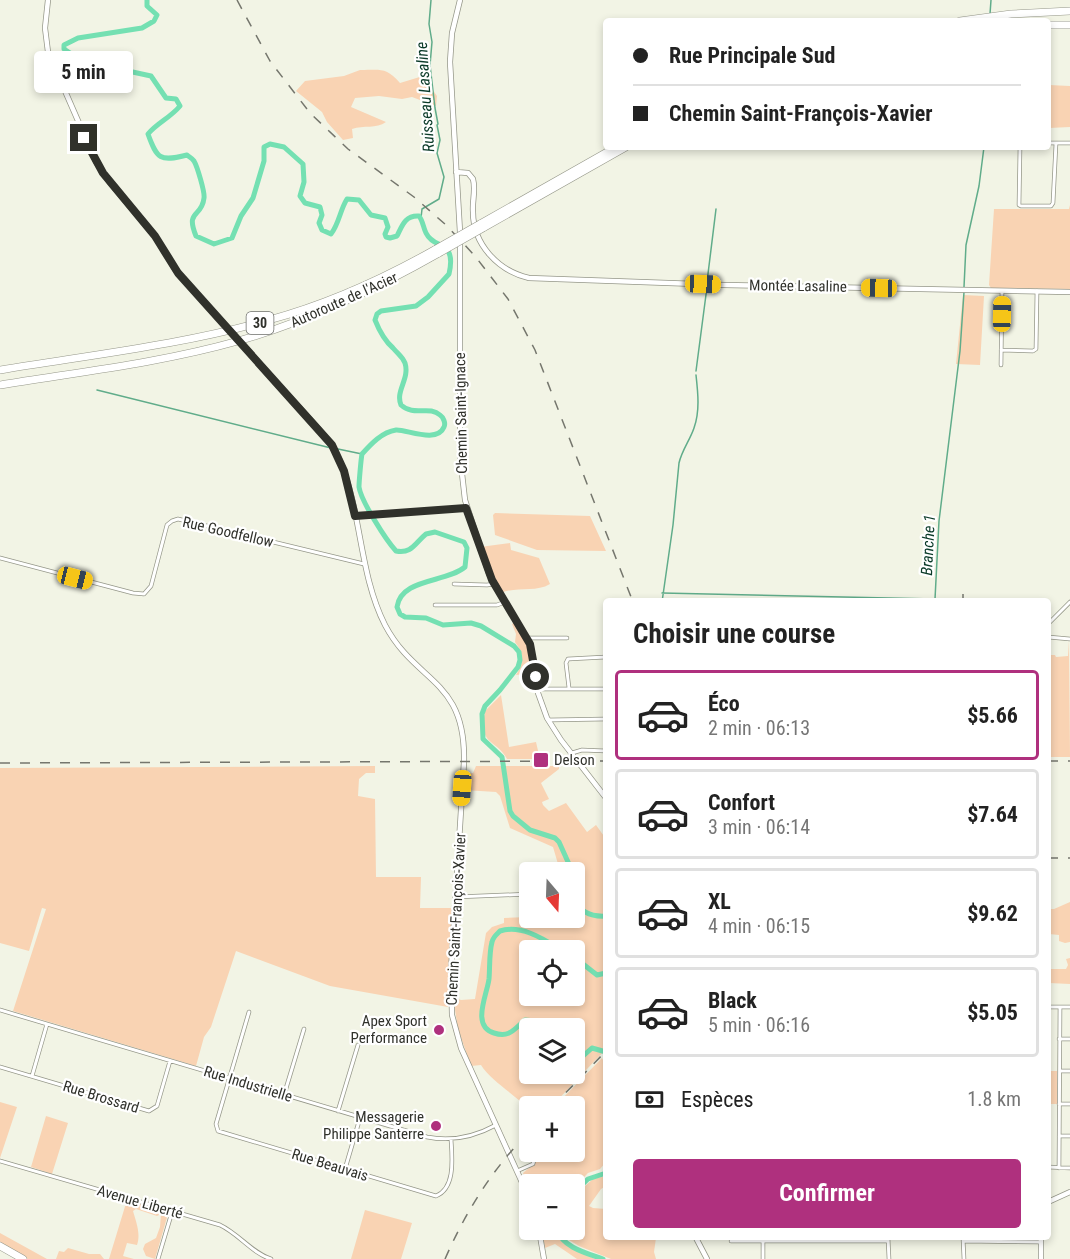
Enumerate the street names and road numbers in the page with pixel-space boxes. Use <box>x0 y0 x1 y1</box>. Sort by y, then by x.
street label: Autoroute de l'Acier <box>288 268 401 332</box>
street label: Montée Lasaline <box>749 276 847 296</box>
road number: 30 <box>246 312 274 334</box>
street label: Chemin Saint-Ignace <box>451 352 471 474</box>
street label: Rue Goodfellow <box>181 513 275 551</box>
street label: Chemin Saint-François-Xavier <box>442 832 470 1006</box>
street label: Rue Industrielle <box>202 1062 294 1106</box>
street label: Rue Brossard <box>61 1077 141 1117</box>
street label: Rue Beauvais <box>290 1145 371 1185</box>
street label: Avenue Liberté <box>95 1181 185 1223</box>

